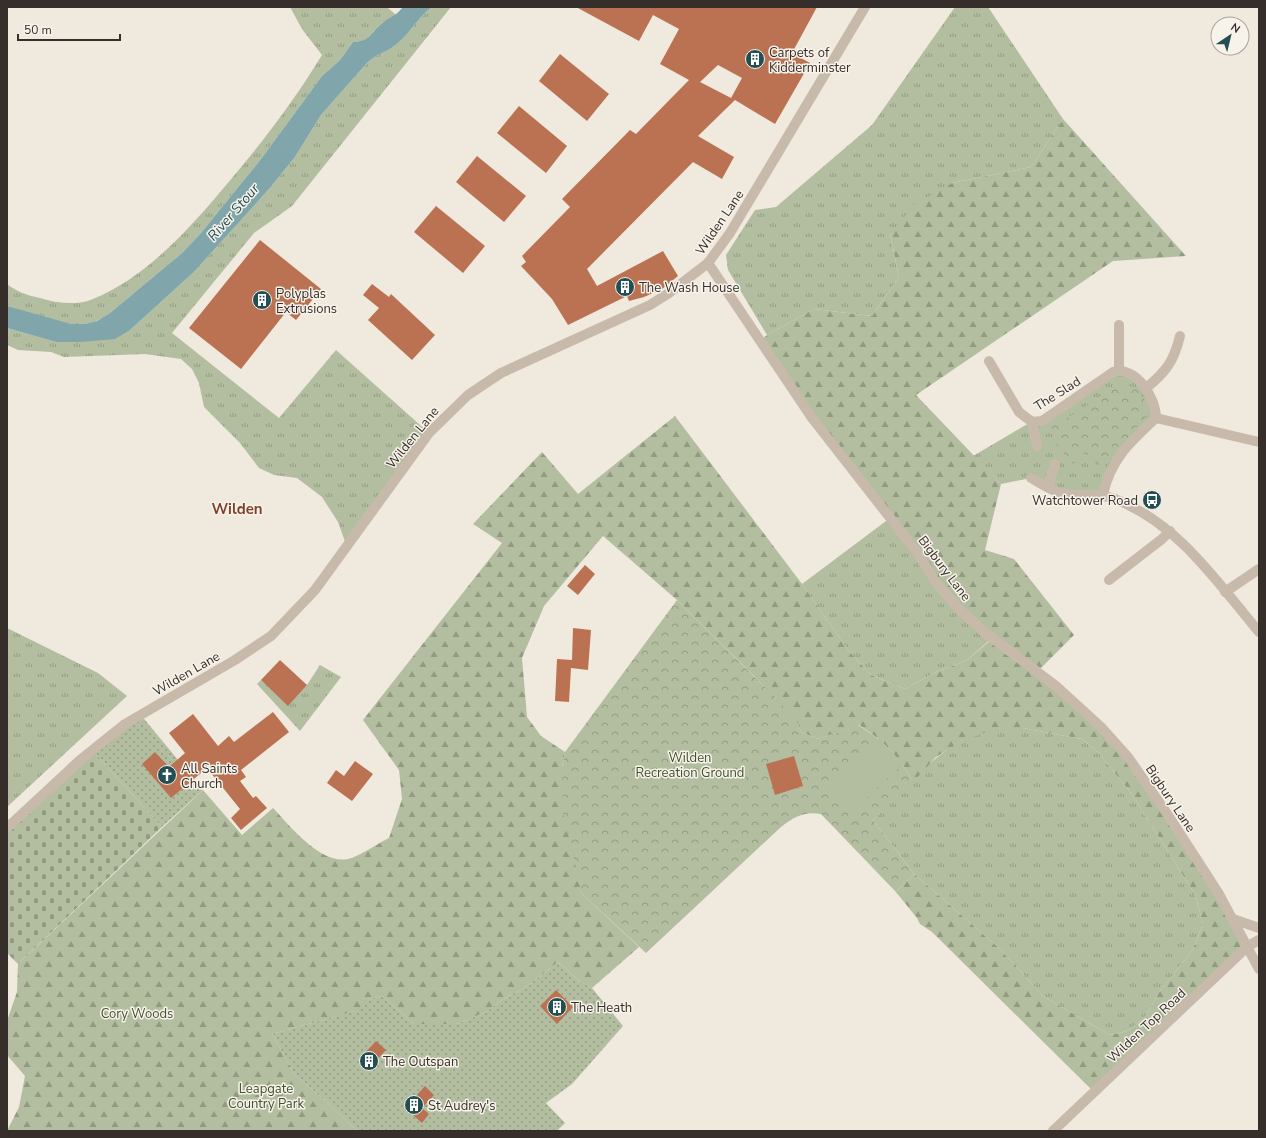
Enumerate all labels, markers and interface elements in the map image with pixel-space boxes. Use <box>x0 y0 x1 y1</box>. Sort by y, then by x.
scale bar <box>18 16 120 42</box>
north arrow <box>1210 16 1250 56</box>
text: N <box>1228 20 1243 37</box>
text: 50 m <box>24 22 52 38</box>
place label: Carpets of Kidderminster <box>769 44 851 77</box>
building icon: Carpets of Kidderminster <box>744 48 766 70</box>
water label: River Stour <box>203 179 264 245</box>
street label: Wilden Lane <box>692 187 748 259</box>
building icon: The Wash House <box>614 276 636 298</box>
place label: The Wash House <box>639 279 740 297</box>
place label: Polyplas Extrusions <box>276 285 337 318</box>
building icon: Polyplas Extrusions <box>251 289 273 311</box>
street label: The Slad <box>1031 372 1084 415</box>
street label: Wilden Lane <box>382 403 443 472</box>
bus stop icon: Watchtower Road <box>1141 489 1163 511</box>
place label: Watchtower Road <box>1032 492 1138 510</box>
district label: Wilden <box>211 499 263 519</box>
street label: Bigbury Lane <box>914 532 975 605</box>
street label: Wilden Lane <box>150 647 223 700</box>
park label: Wilden Recreation Ground <box>636 749 744 782</box>
place label: All Saints Church <box>181 760 238 793</box>
street label: Bigbury Lane <box>1141 761 1199 836</box>
church icon: All Saints Church <box>156 764 178 786</box>
street label: Wilden Top Road <box>1103 985 1190 1067</box>
building icon: The Heath <box>546 996 568 1018</box>
place label: The Heath <box>571 999 632 1017</box>
park label: Cory Woods <box>101 1005 173 1023</box>
building icon: The Outspan <box>358 1050 380 1072</box>
place label: The Outspan <box>383 1053 458 1071</box>
park label: Leapgate Country Park <box>228 1080 304 1113</box>
building icon: St Audrey's <box>403 1094 425 1116</box>
place label: St Audrey's <box>428 1097 495 1115</box>

